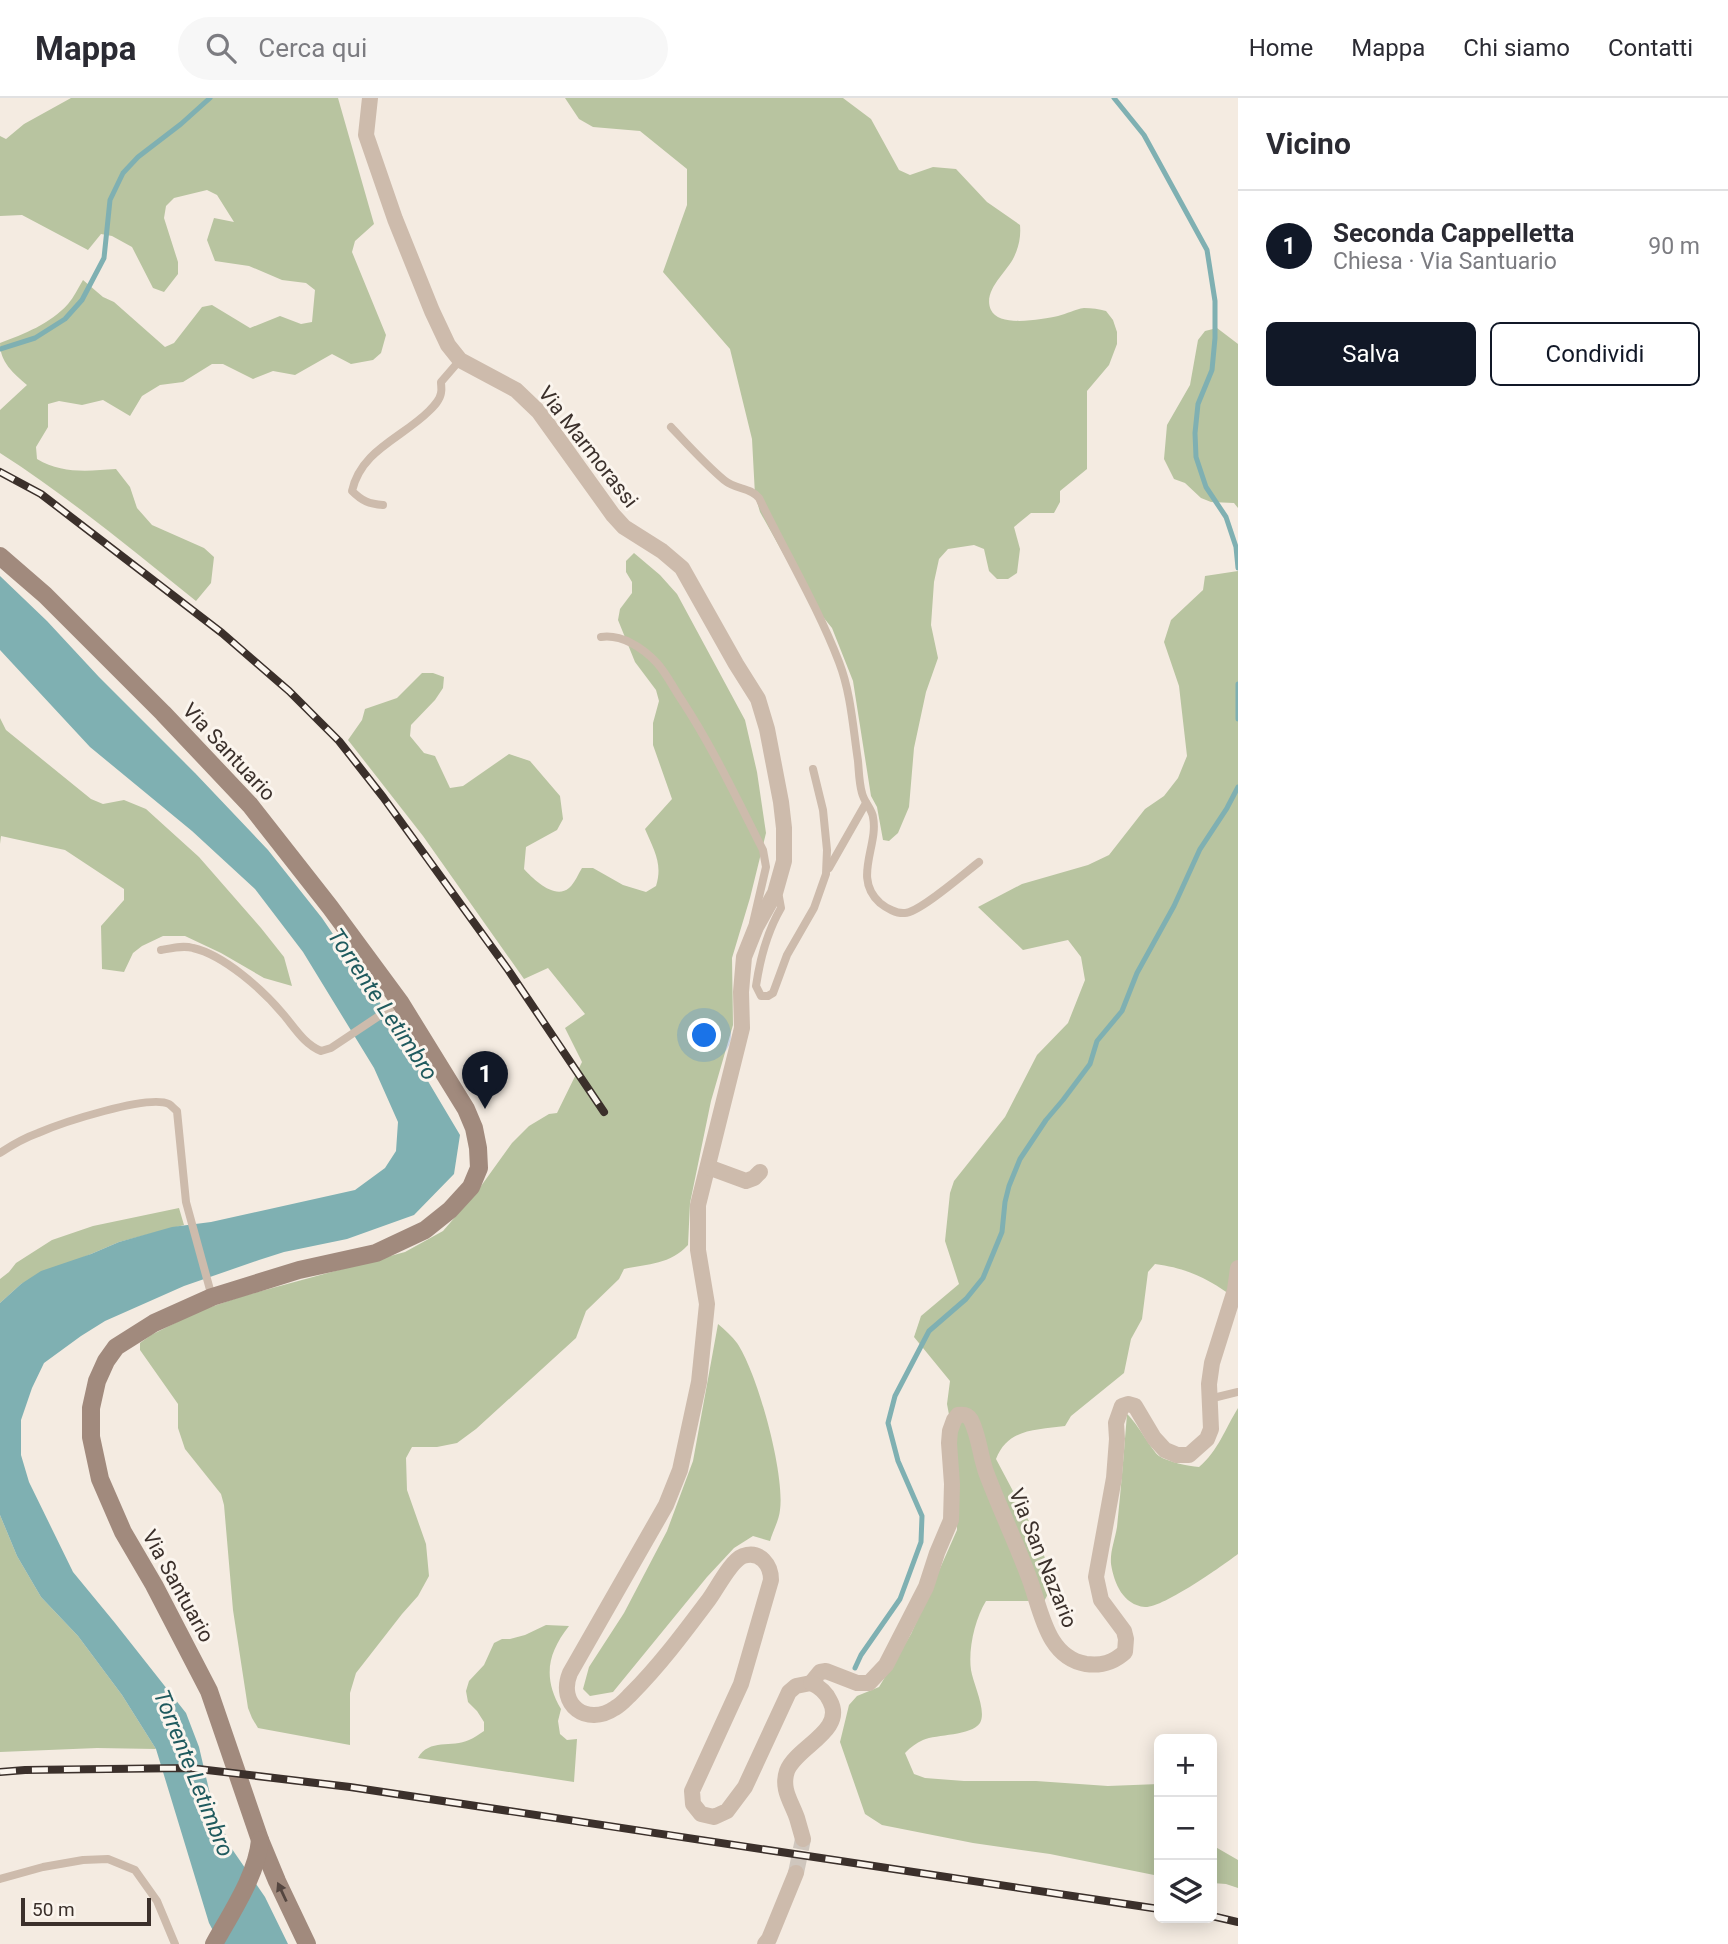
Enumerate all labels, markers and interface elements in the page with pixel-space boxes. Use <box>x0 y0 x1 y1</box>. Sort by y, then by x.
search box <box>178 17 668 80</box>
text: Mappa <box>35 29 136 68</box>
icon: search <box>202 29 240 67</box>
text: Cerca qui <box>258 33 367 63</box>
text: Home <box>1249 34 1313 62</box>
text: Mappa <box>1351 34 1425 62</box>
text: Chi siamo <box>1463 34 1570 62</box>
text: Contatti <box>1608 34 1693 62</box>
text: Vicino <box>1266 126 1351 161</box>
text: Seconda Cappelletta <box>1333 218 1574 248</box>
text: 1 <box>1282 233 1296 260</box>
text: 90 m <box>1648 233 1700 260</box>
text: Chiesa · Via Santuario <box>1333 248 1557 275</box>
button: Salva <box>1266 322 1476 386</box>
button: Condividi <box>1490 322 1700 386</box>
street label: Via Marmorassi <box>533 382 643 512</box>
street label: Via Santuario <box>178 698 280 806</box>
water label: Torrente Letimbro <box>322 923 443 1085</box>
your location <box>687 1018 721 1052</box>
pin: 1 <box>462 1051 508 1109</box>
street label: Via San Nazario <box>1004 1485 1082 1631</box>
street label: Via Santuario <box>137 1526 219 1646</box>
water label: Torrente Letimbro <box>148 1686 239 1861</box>
map controls <box>1154 1734 1217 1923</box>
button: + <box>1154 1734 1217 1797</box>
button: − <box>1154 1797 1217 1860</box>
button: layers <box>1154 1860 1217 1923</box>
one-way arrow <box>277 1882 288 1903</box>
scale bar <box>21 1895 150 1927</box>
text: 50 m <box>32 1898 75 1921</box>

